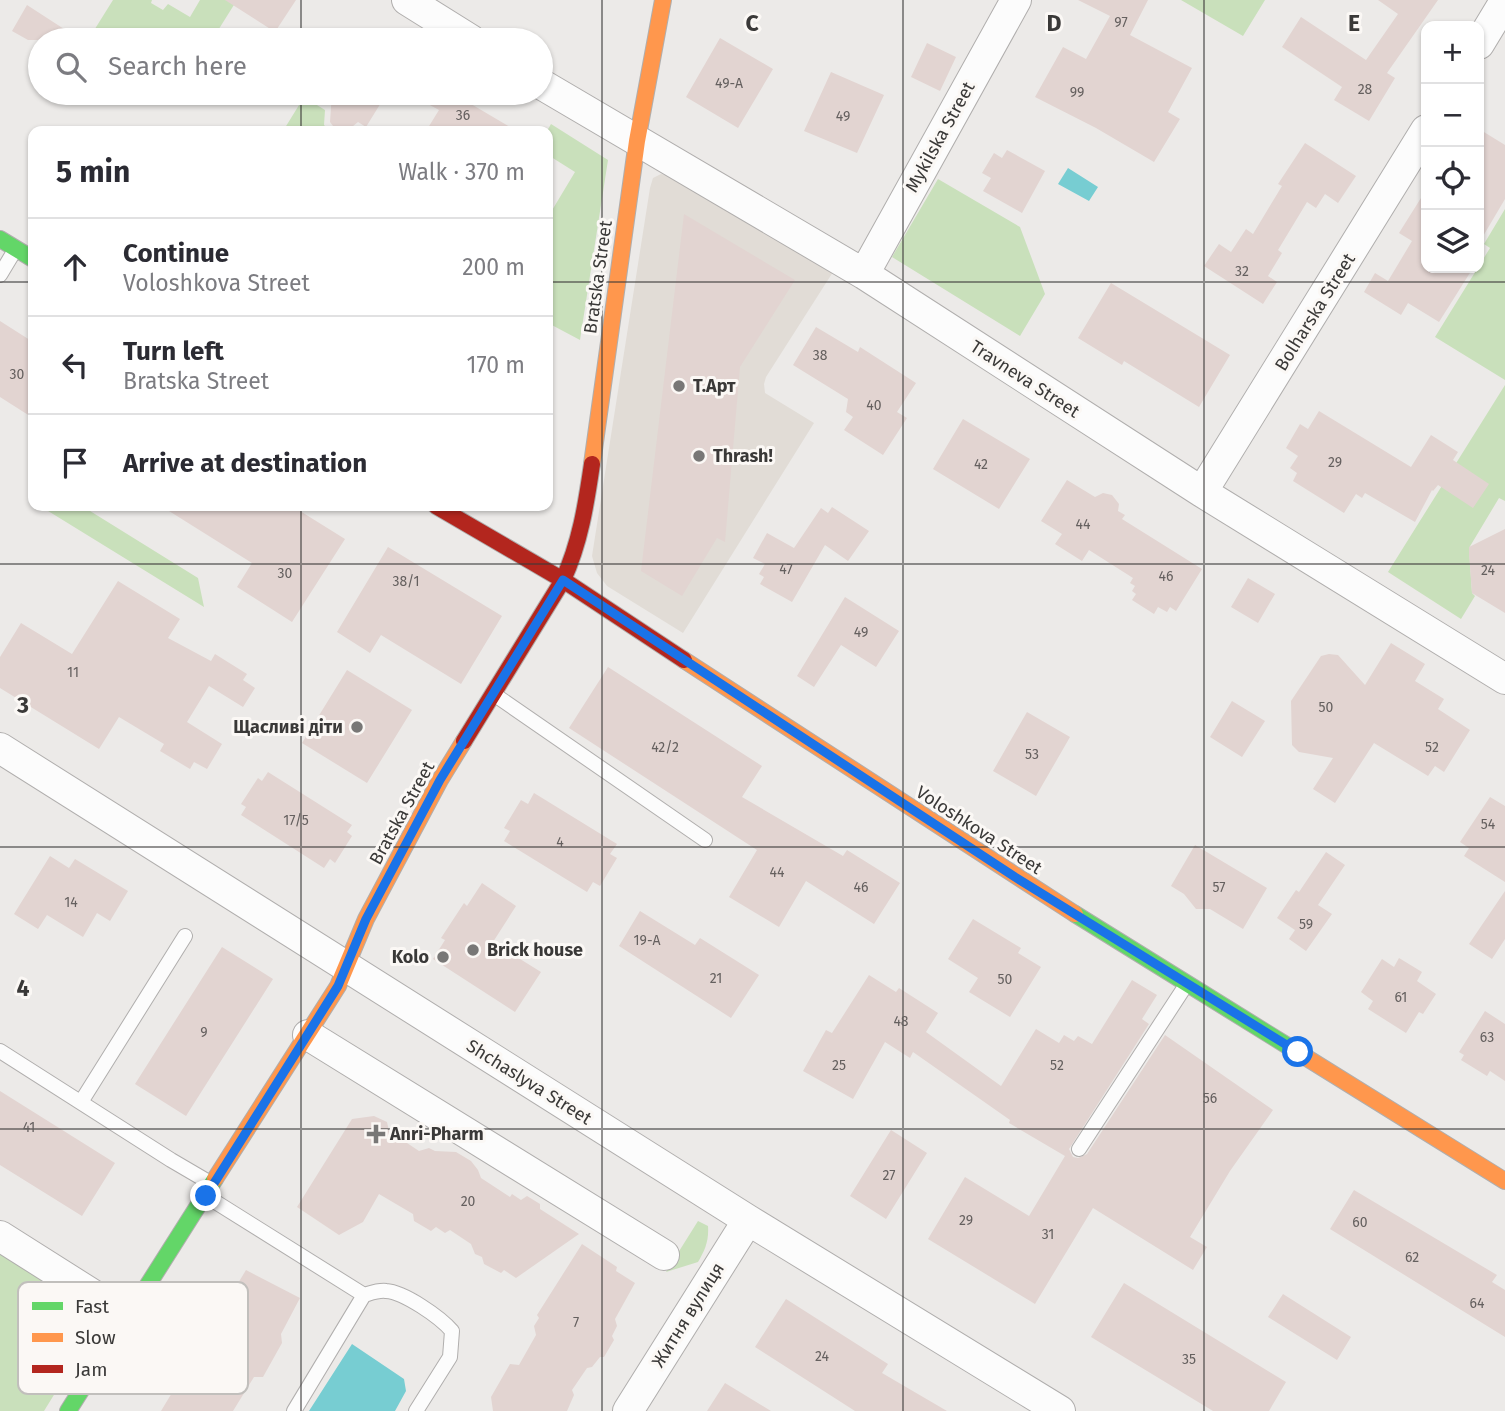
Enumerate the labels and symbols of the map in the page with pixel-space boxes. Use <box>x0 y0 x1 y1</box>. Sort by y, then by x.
text: C <box>745 9 759 37</box>
text: D <box>1047 9 1062 37</box>
text: E <box>1348 9 1360 37</box>
house number: 97 <box>1114 14 1128 31</box>
house number: 49-А <box>715 75 743 92</box>
street label: Mykilska Street <box>901 77 980 196</box>
house number: 28 <box>1358 81 1373 98</box>
house number: 99 <box>1070 84 1084 101</box>
house number: 36 <box>456 107 470 124</box>
house number: 49 <box>836 108 850 125</box>
street label: Bratska Street <box>579 218 617 335</box>
street label: Bolharska Street <box>1270 249 1360 375</box>
house number: 32 <box>1235 263 1249 280</box>
street label: Travneva Street <box>966 336 1084 423</box>
house number: 38 <box>813 347 828 364</box>
house number: 30 <box>10 366 25 383</box>
place label: Т.Арт <box>693 375 736 397</box>
marker: Т.Арт <box>671 378 687 394</box>
house number: 40 <box>866 397 882 414</box>
place label: Thrash! <box>713 445 773 467</box>
marker: Thrash! <box>691 448 707 464</box>
house number: 29 <box>1328 454 1342 471</box>
house number: 42 <box>974 456 988 473</box>
house number: 44 <box>1076 516 1091 533</box>
house number: 47 <box>779 561 793 578</box>
house number: 24 <box>1481 562 1496 579</box>
house number: 30 <box>278 565 293 582</box>
house number: 46 <box>1159 568 1173 585</box>
house number: 38/1 <box>392 573 420 590</box>
house number: 49 <box>854 624 868 641</box>
house number: 11 <box>67 664 79 681</box>
text: 3 <box>16 691 29 719</box>
house number: 50 <box>1319 699 1334 716</box>
place label: Щасливі діти <box>233 716 343 738</box>
marker: Щасливі діти <box>349 719 365 735</box>
house number: 42/2 <box>651 739 679 756</box>
house number: 52 <box>1425 739 1439 756</box>
house number: 53 <box>1025 746 1039 763</box>
street label: Bratska Street <box>365 757 440 868</box>
street label: Voloshkova Street <box>912 781 1047 879</box>
house number: 17/5 <box>283 812 309 829</box>
house number: 54 <box>1481 816 1496 833</box>
house number: 4 <box>556 834 564 851</box>
house number: 44 <box>770 864 785 881</box>
house number: 46 <box>854 879 868 896</box>
house number: 57 <box>1213 879 1225 896</box>
house number: 14 <box>64 894 78 911</box>
house number: 59 <box>1299 916 1313 933</box>
house number: 19-А <box>634 932 660 949</box>
place label: Brick house <box>487 939 583 961</box>
marker: Brick house <box>465 942 481 958</box>
place label: Kolo <box>392 946 429 968</box>
marker: Kolo <box>435 949 451 965</box>
house number: 21 <box>710 970 722 987</box>
house number: 50 <box>998 971 1013 988</box>
text: 4 <box>17 974 30 1002</box>
house number: 61 <box>1395 989 1407 1006</box>
house number: 48 <box>893 1013 909 1030</box>
house number: 9 <box>200 1024 208 1041</box>
house number: 63 <box>1480 1029 1494 1046</box>
street label: Shchaslyva Street <box>462 1035 596 1130</box>
route start <box>1282 1036 1313 1067</box>
house number: 25 <box>832 1057 846 1074</box>
house number: 52 <box>1050 1057 1064 1074</box>
house number: 56 <box>1203 1090 1217 1107</box>
house number: 41 <box>23 1119 35 1136</box>
place label: Anri-Pharm <box>389 1123 484 1145</box>
marker: Anri-Pharm <box>368 1126 384 1142</box>
house number: 27 <box>882 1167 896 1184</box>
route end <box>190 1180 221 1211</box>
house number: 20 <box>461 1193 476 1210</box>
house number: 29 <box>959 1212 973 1229</box>
house number: 60 <box>1352 1214 1368 1231</box>
house number: 31 <box>1042 1226 1054 1243</box>
house number: 62 <box>1405 1249 1419 1266</box>
street label: Житня вулиця <box>647 1259 729 1371</box>
legend <box>18 1282 248 1394</box>
text: Fast <box>75 1295 109 1318</box>
house number: 64 <box>1470 1295 1485 1312</box>
house number: 7 <box>573 1314 579 1331</box>
text: Slow <box>75 1326 116 1349</box>
house number: 24 <box>815 1348 830 1365</box>
house number: 35 <box>1182 1351 1196 1368</box>
text: Jam <box>75 1358 107 1381</box>

